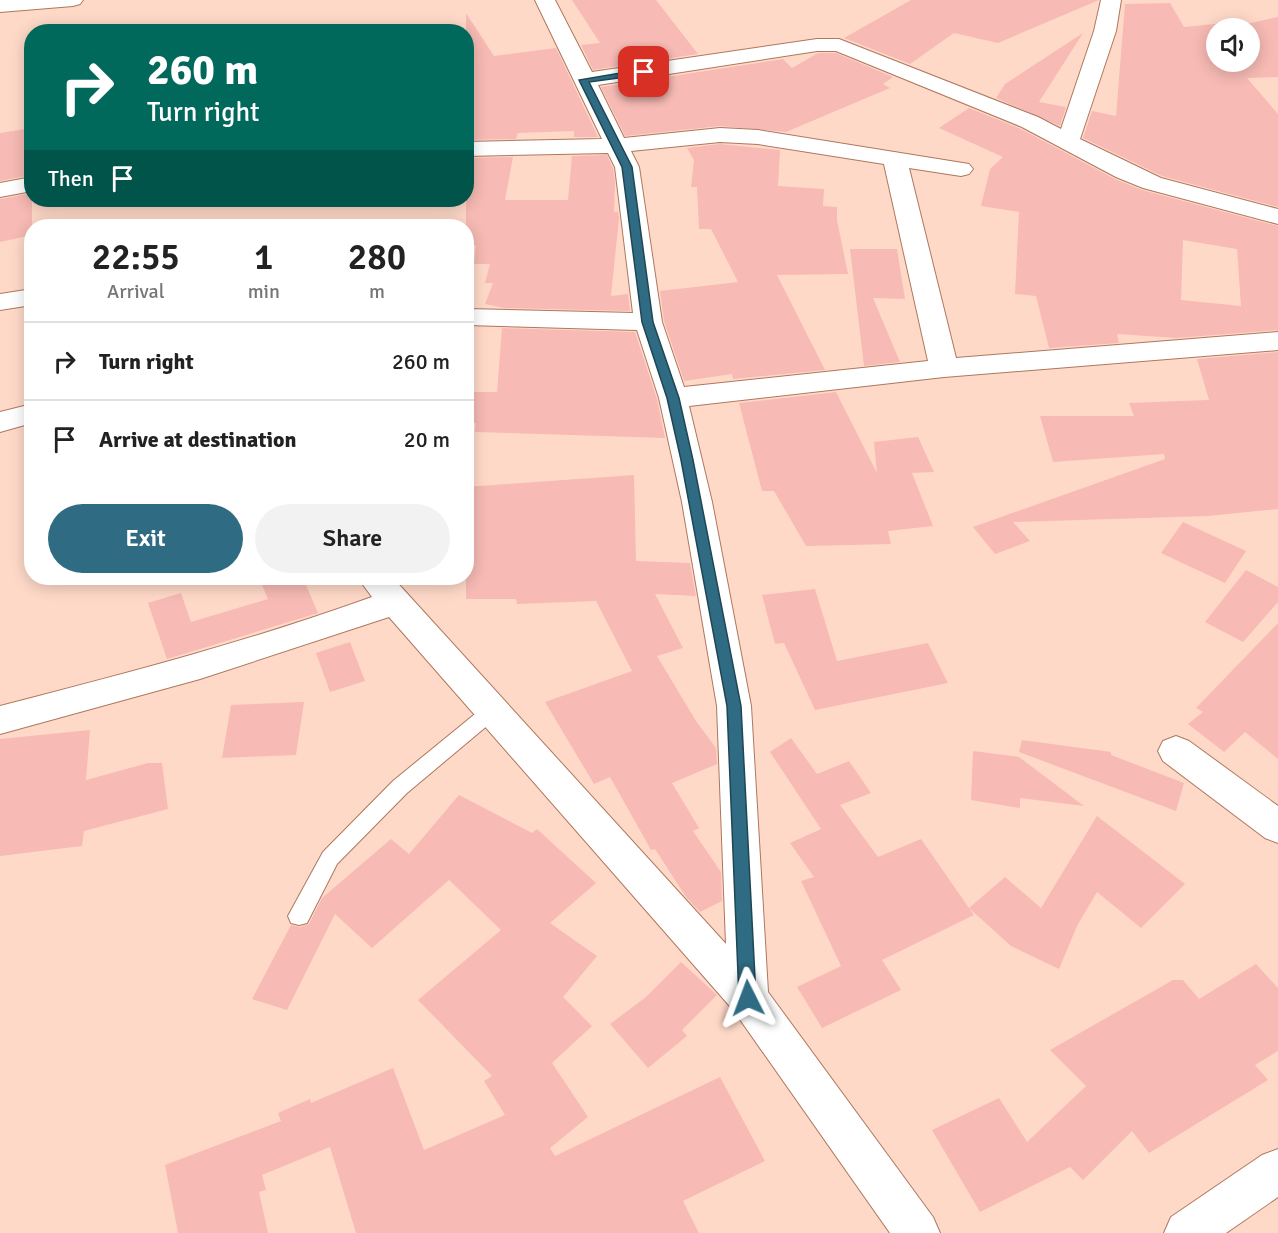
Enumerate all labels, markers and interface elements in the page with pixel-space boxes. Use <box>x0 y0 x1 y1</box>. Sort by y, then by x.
map controls <box>1206 18 1260 72</box>
button: sound <box>1206 18 1260 72</box>
text: 260 m <box>147 45 258 96</box>
pin <box>618 46 669 97</box>
icon: right <box>48 48 126 126</box>
icon: arrive <box>627 55 660 88</box>
text: Turn right <box>147 96 260 129</box>
icon: arrive <box>106 162 139 195</box>
text: Then <box>48 165 94 192</box>
text: 22:55 <box>92 235 180 280</box>
text: 1 <box>254 235 274 280</box>
text: 280 <box>348 235 406 280</box>
text: Arrival <box>107 279 165 304</box>
text: min <box>248 279 280 304</box>
text: m <box>369 279 385 304</box>
icon: right <box>48 345 81 378</box>
text: Turn right <box>99 348 194 375</box>
text: 260 m <box>392 348 450 375</box>
icon: arrive <box>48 423 81 456</box>
text: Arrive at destination <box>99 426 296 453</box>
text: 20 m <box>404 426 450 453</box>
button: Exit <box>48 504 243 573</box>
button: Share <box>255 504 450 573</box>
position arrow <box>716 966 780 1030</box>

